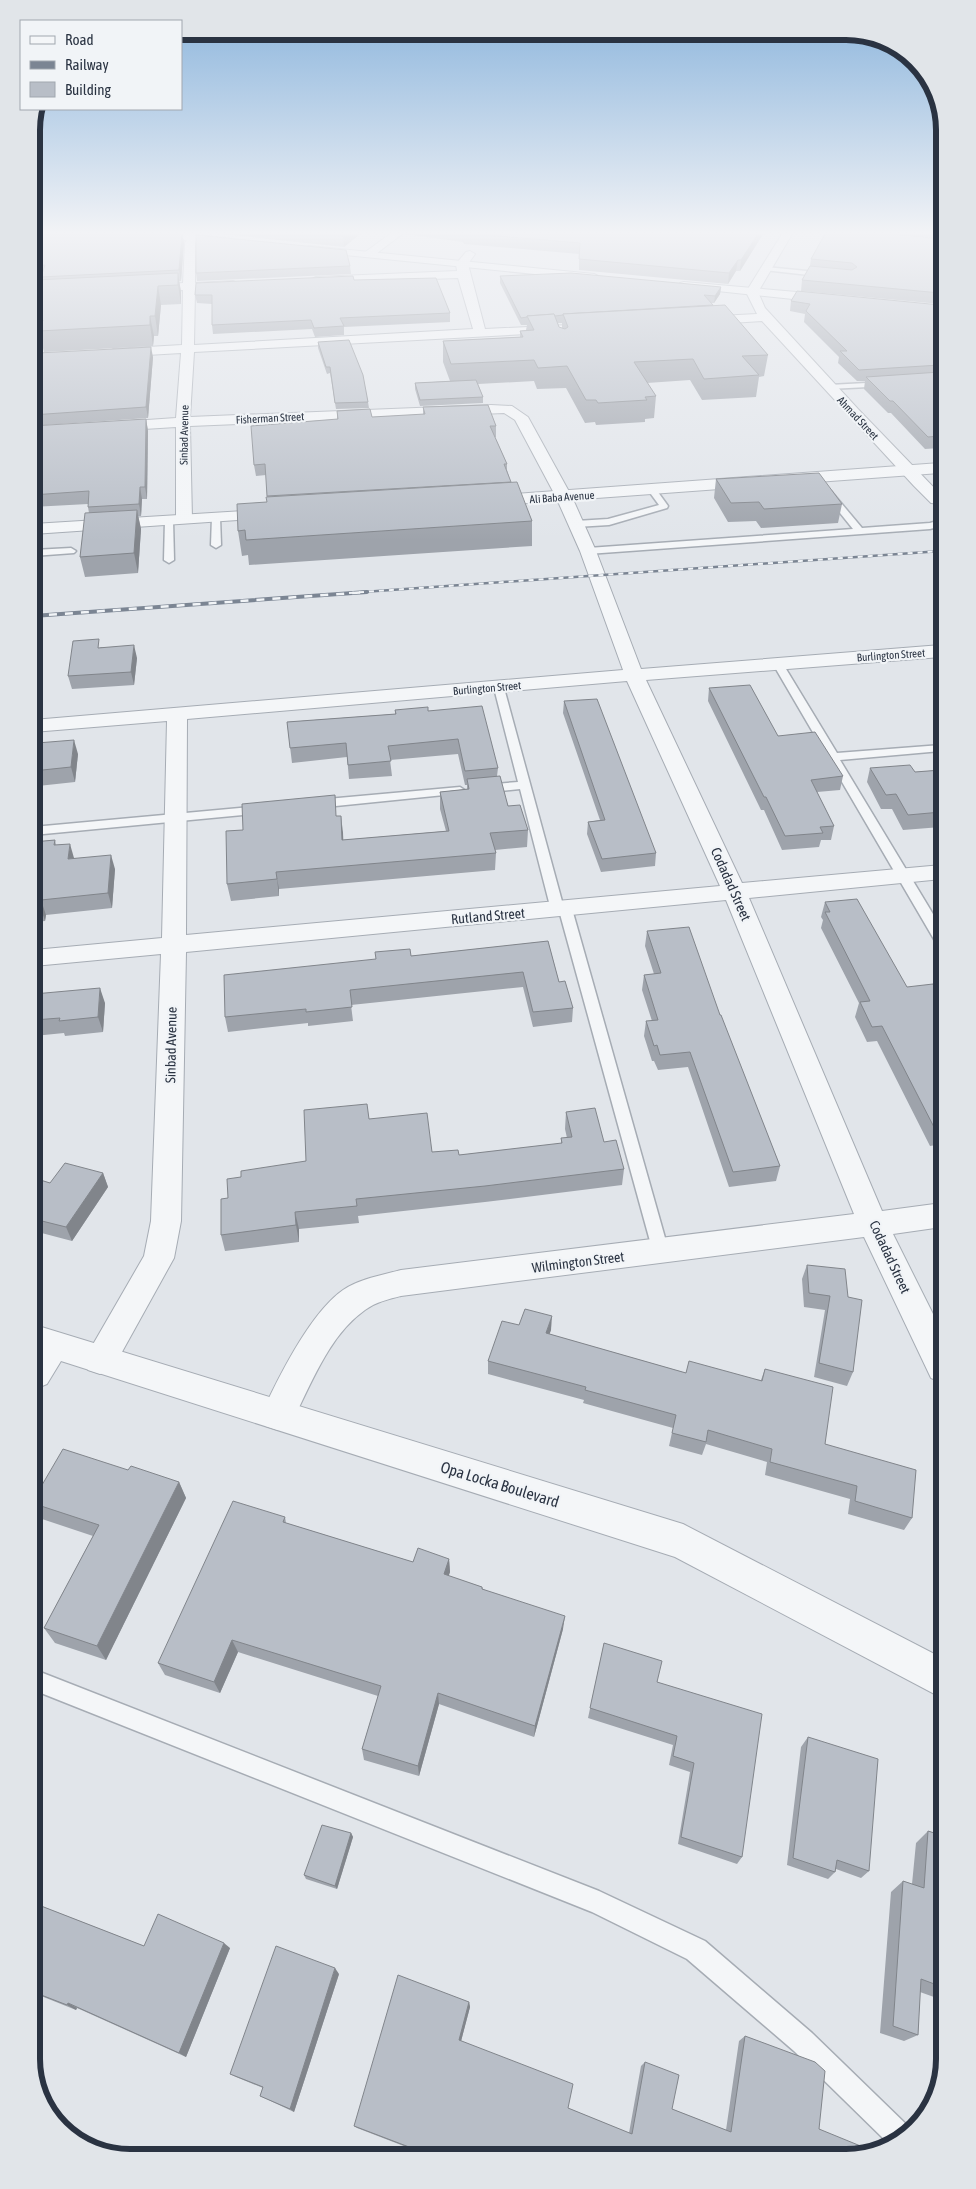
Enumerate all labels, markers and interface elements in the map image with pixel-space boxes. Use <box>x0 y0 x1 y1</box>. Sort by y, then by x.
legend <box>20 20 182 110</box>
text: Road <box>65 31 94 48</box>
text: Railway <box>65 56 109 73</box>
text: Building <box>65 81 111 98</box>
street label: Ahmad Street <box>835 394 881 442</box>
street label: Sinbad Avenue <box>177 405 191 465</box>
street label: Fisherman Street <box>236 410 304 426</box>
street label: Ali Baba Avenue <box>529 489 595 505</box>
street label: Burlington Street <box>856 647 926 663</box>
street label: Burlington Street <box>452 679 522 697</box>
street label: Codadad Street <box>708 845 754 923</box>
street label: Rutland Street <box>450 905 526 927</box>
street label: Sinbad Avenue <box>162 1007 180 1083</box>
street label: Codadad Street <box>866 1218 914 1296</box>
street label: Wilmington Street <box>531 1248 625 1276</box>
street label: Opa Locka Boulevard <box>438 1457 561 1512</box>

